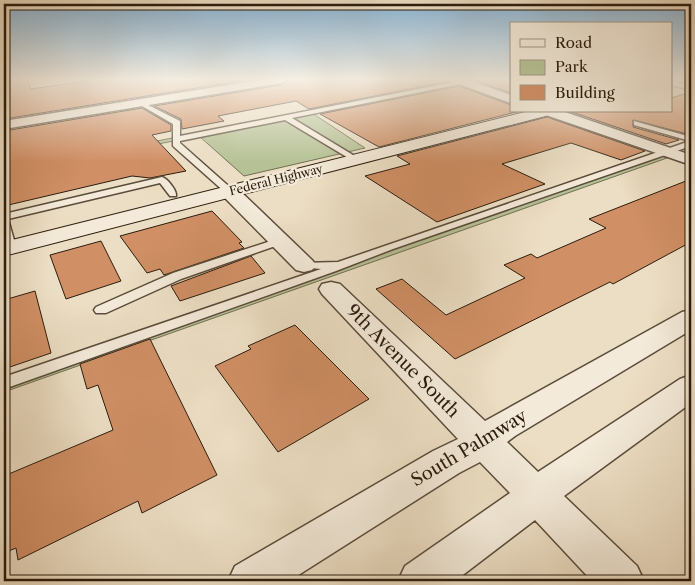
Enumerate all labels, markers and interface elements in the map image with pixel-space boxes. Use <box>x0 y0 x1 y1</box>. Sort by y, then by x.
legend <box>510 22 672 112</box>
text: Road <box>555 33 592 52</box>
text: Park <box>555 57 589 76</box>
text: Building <box>555 83 615 102</box>
street label: Federal Highway <box>228 161 325 198</box>
street label: 9th Avenue South <box>342 300 464 422</box>
street label: South Palmway <box>407 404 532 491</box>

